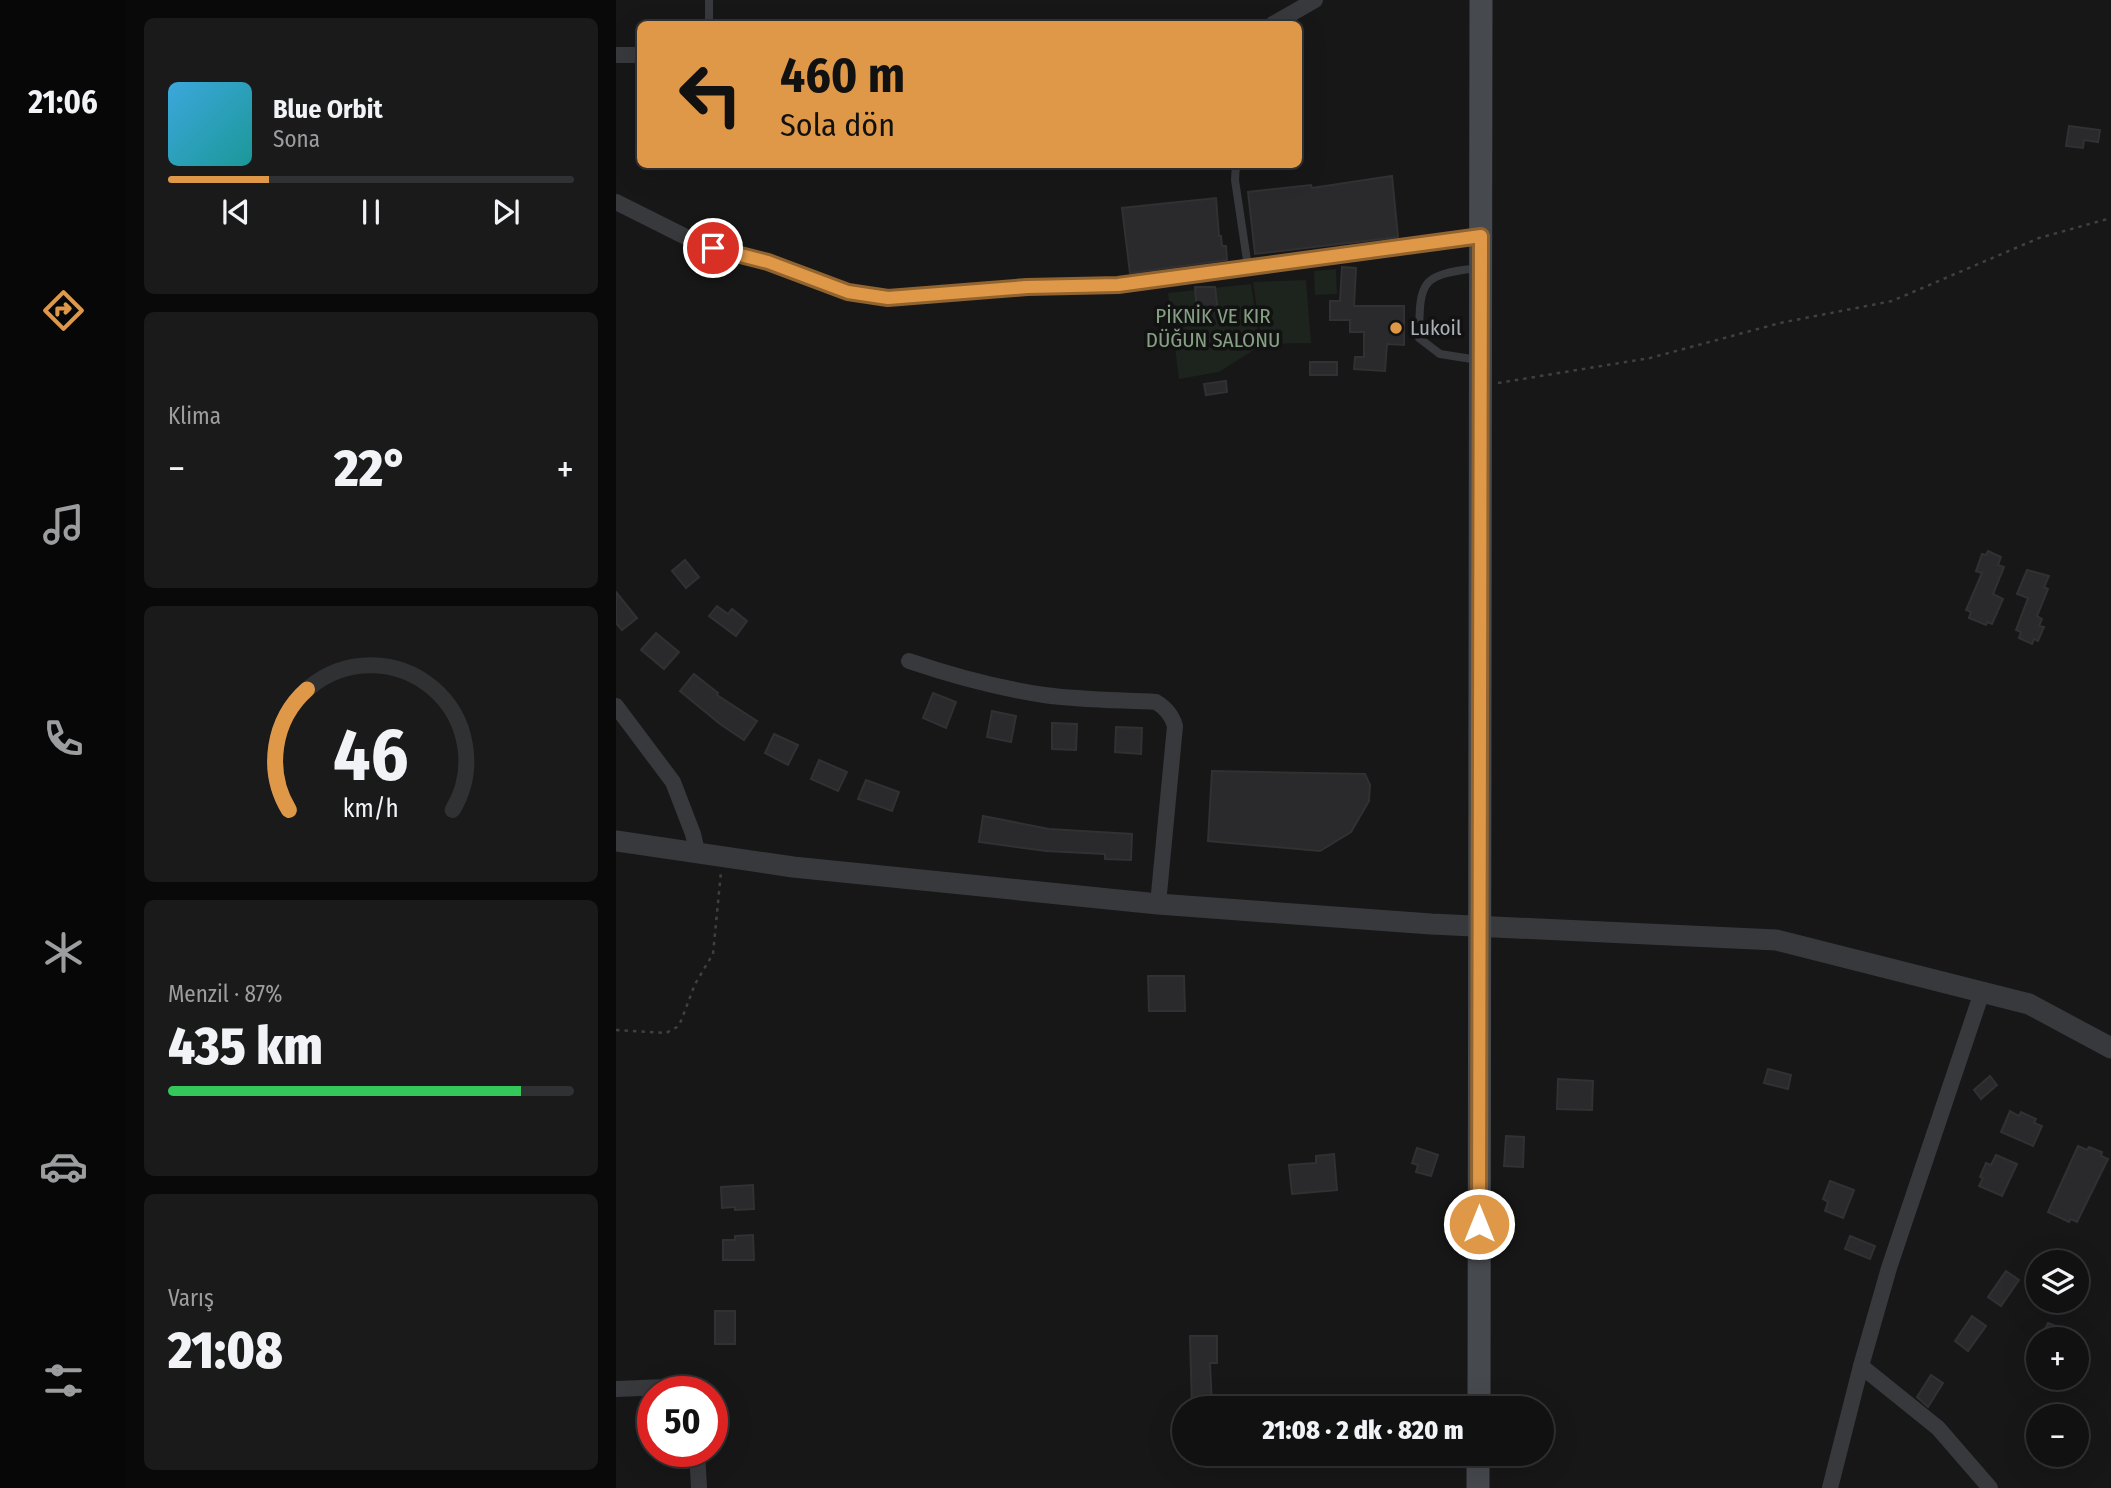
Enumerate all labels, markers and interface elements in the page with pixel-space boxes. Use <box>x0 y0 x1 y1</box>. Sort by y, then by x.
text: 460 m <box>780 46 905 105</box>
icon: left <box>665 49 756 140</box>
text: 21:06 <box>28 83 98 121</box>
text: Blue Orbit <box>273 94 383 125</box>
text: Sola dön <box>780 106 895 144</box>
text: Sona <box>273 125 320 153</box>
icon: previous <box>217 193 255 231</box>
icon: pause <box>352 193 390 231</box>
icon: next <box>487 193 525 231</box>
pin <box>683 218 743 278</box>
icon: arrive <box>694 229 732 267</box>
icon: directions <box>39 286 88 335</box>
park label: PİKNİK VE KIR DÜĞUN SALONU <box>1146 303 1280 353</box>
place label: Lukoil <box>1410 315 1462 341</box>
marker: Lukoil <box>1388 320 1404 336</box>
text: Klima <box>168 402 221 430</box>
text: 22° <box>334 437 408 500</box>
text: − <box>168 446 185 492</box>
text: + <box>557 446 574 492</box>
icon: music <box>39 500 88 549</box>
text: 46 <box>333 712 409 799</box>
icon: phone <box>39 714 88 763</box>
text: km/h <box>343 794 399 824</box>
icon: climate <box>39 928 88 977</box>
text: Menzil · 87% <box>168 980 282 1008</box>
text: 435 km <box>168 1015 323 1078</box>
icon: car <box>39 1142 88 1191</box>
position arrow <box>1442 1187 1516 1261</box>
map controls <box>2026 1250 2089 1467</box>
button: layers <box>2026 1250 2089 1313</box>
text: Varış <box>168 1284 214 1312</box>
text: 21:08 <box>168 1319 283 1382</box>
button: + <box>2026 1327 2089 1390</box>
icon: filters <box>39 1356 88 1405</box>
speed limit sign: 50 <box>637 1376 728 1467</box>
button: − <box>2026 1404 2089 1467</box>
text: 21:08 · 2 dk · 820 m <box>1263 1415 1463 1446</box>

